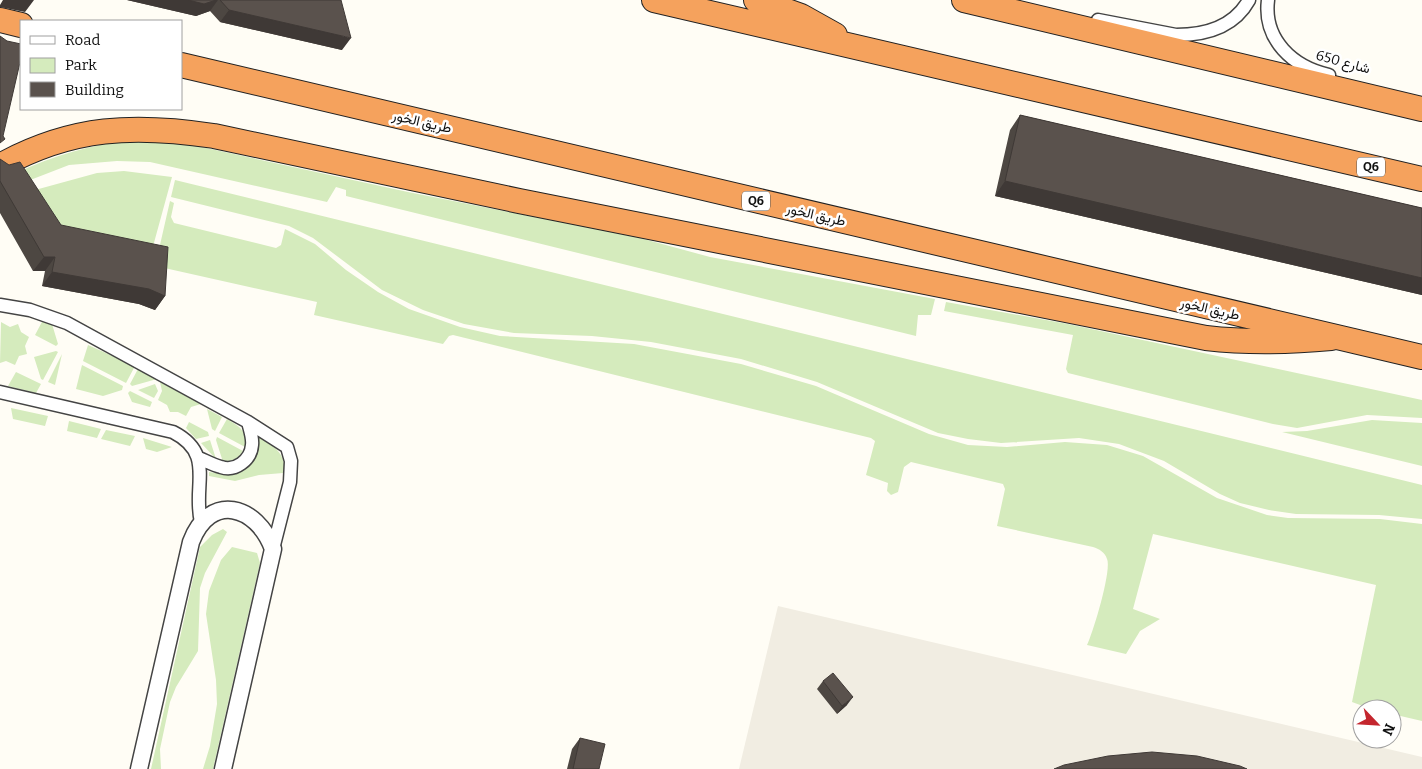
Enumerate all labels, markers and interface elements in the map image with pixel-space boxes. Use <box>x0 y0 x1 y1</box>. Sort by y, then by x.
legend <box>20 20 182 110</box>
text: Road <box>65 31 100 49</box>
street label: شارع 650 <box>1314 47 1372 79</box>
text: Park <box>65 56 97 74</box>
text: Building <box>65 81 124 99</box>
street label: طريق الخور <box>390 107 453 137</box>
road number: Q6 <box>1357 158 1385 176</box>
road number: Q6 <box>742 192 770 210</box>
street label: طريق الخور <box>784 200 847 230</box>
street label: طريق الخور <box>1178 294 1241 324</box>
north arrow <box>1352 699 1402 749</box>
text: N <box>1378 721 1398 738</box>

